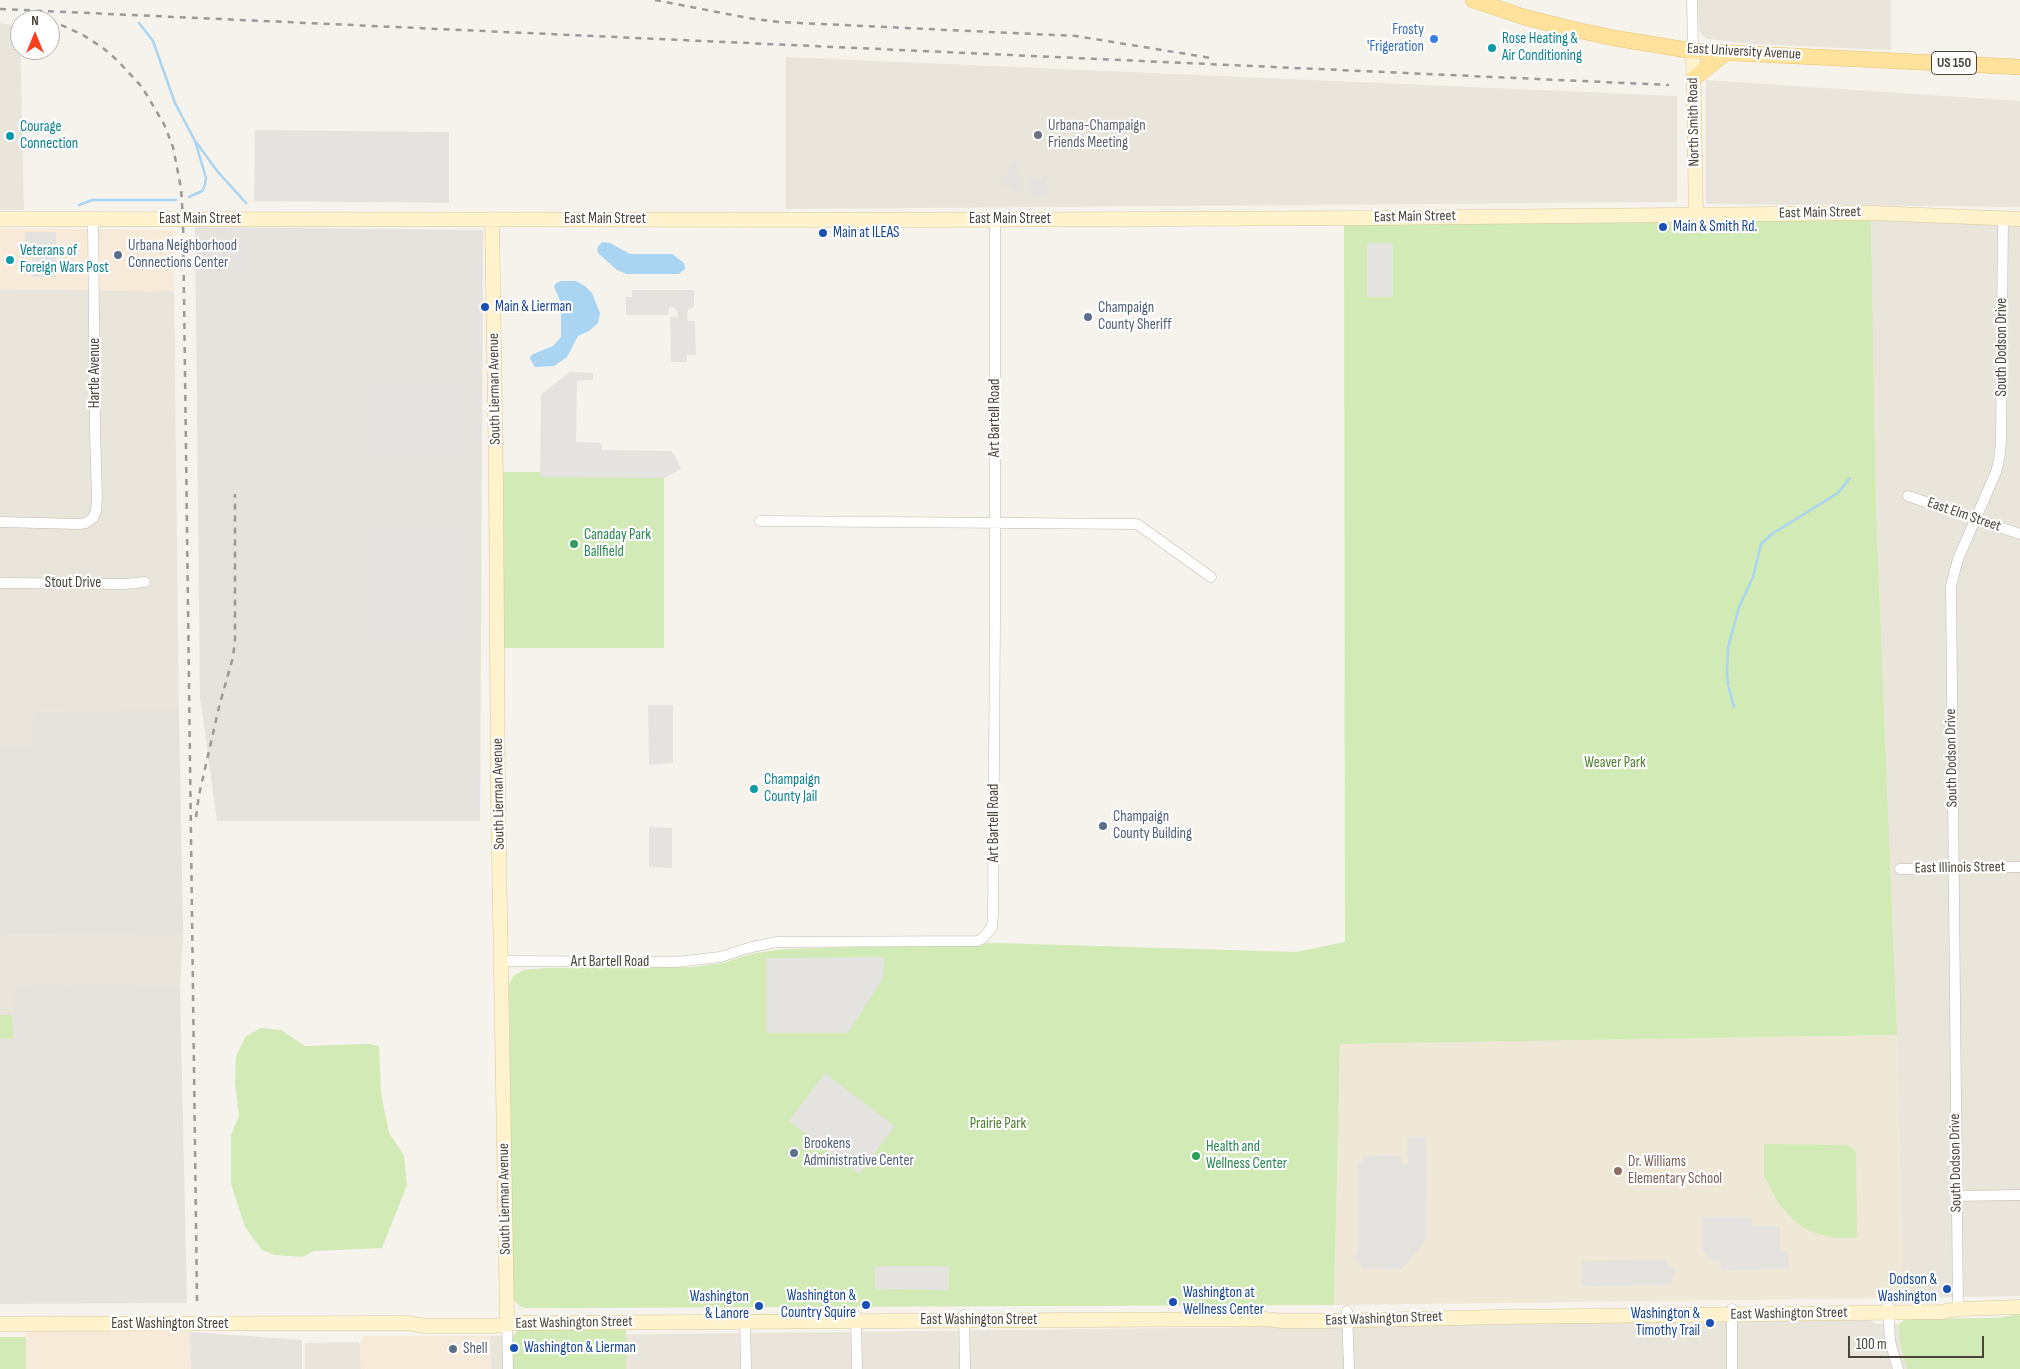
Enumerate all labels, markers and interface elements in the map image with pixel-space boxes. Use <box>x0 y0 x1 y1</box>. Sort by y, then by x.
north arrow <box>10 10 60 60</box>
text: N <box>31 12 39 29</box>
place label: Frosty 'Frigeration <box>1367 21 1424 56</box>
place label: Rose Heating & Air Conditioning <box>1502 30 1582 65</box>
marker: Frosty 'Frigeration <box>1428 33 1440 45</box>
street label: East University Avenue <box>1687 40 1801 64</box>
marker: Rose Heating & Air Conditioning <box>1486 42 1498 54</box>
road number: US 150 <box>1932 52 1976 74</box>
street label: North Smith Road <box>1684 77 1704 167</box>
place label: Urbana-Champaign Friends Meeting <box>1048 117 1146 152</box>
place label: Courage Connection <box>20 118 78 153</box>
marker: Urbana-Champaign Friends Meeting <box>1032 129 1044 141</box>
marker: Courage Connection <box>4 130 16 142</box>
street label: East Main Street <box>1779 203 1861 223</box>
street label: East Main Street <box>1374 207 1456 227</box>
street label: East Main Street <box>159 210 241 228</box>
street label: East Main Street <box>564 210 646 228</box>
street label: East Main Street <box>969 210 1051 228</box>
place label: Main & Smith Rd. <box>1673 218 1757 236</box>
marker: Main & Smith Rd. <box>1657 221 1669 233</box>
place label: Main at ILEAS <box>833 224 899 242</box>
marker: Main at ILEAS <box>817 227 829 239</box>
place label: Urbana Neighborhood Connections Center <box>128 237 237 272</box>
place label: Veterans of Foreign Wars Post <box>20 242 109 277</box>
marker: Urbana Neighborhood Connections Center <box>112 249 124 261</box>
marker: Veterans of Foreign Wars Post <box>4 254 16 266</box>
place label: Main & Lierman <box>495 298 572 316</box>
street label: South Dodson Drive <box>1993 298 2011 396</box>
place label: Champaign County Sheriff <box>1098 299 1172 334</box>
marker: Main & Lierman <box>479 301 491 313</box>
marker: Champaign County Sheriff <box>1082 311 1094 323</box>
street label: South Lierman Avenue <box>485 333 505 445</box>
street label: Hartle Avenue <box>86 338 104 408</box>
street label: Art Bartell Road <box>986 379 1004 457</box>
street label: East Elm Street <box>1925 494 2003 536</box>
place label: Canaday Park Ballfield <box>584 526 651 561</box>
marker: Canaday Park Ballfield <box>568 538 580 550</box>
street label: Stout Drive <box>45 574 101 592</box>
street label: South Dodson Drive <box>1942 708 1962 808</box>
street label: South Lierman Avenue <box>489 738 509 850</box>
park label: Weaver Park <box>1584 754 1646 772</box>
place label: Champaign County Jail <box>764 771 820 806</box>
marker: Champaign County Jail <box>748 783 760 795</box>
street label: Art Bartell Road <box>985 784 1003 862</box>
place label: Champaign County Building <box>1113 808 1192 843</box>
marker: Champaign County Building <box>1097 820 1109 832</box>
street label: East Illinois Street <box>1915 858 2005 878</box>
street label: Art Bartell Road <box>571 953 649 971</box>
street label: South Dodson Drive <box>1946 1113 1966 1213</box>
park label: Prairie Park <box>970 1115 1026 1133</box>
place label: Brookens Administrative Center <box>804 1135 914 1170</box>
place label: Health and Wellness Center <box>1206 1138 1287 1173</box>
street label: South Lierman Avenue <box>495 1143 515 1255</box>
marker: Brookens Administrative Center <box>788 1147 800 1159</box>
marker: Health and Wellness Center <box>1190 1150 1202 1162</box>
place label: Dr. Williams Elementary School <box>1628 1153 1722 1188</box>
marker: Dr. Williams Elementary School <box>1612 1165 1624 1177</box>
place label: Dodson & Washington <box>1878 1271 1937 1306</box>
marker: Dodson & Washington <box>1941 1283 1953 1295</box>
place label: Washington at Wellness Center <box>1183 1284 1264 1319</box>
place label: Washington & Country Squire <box>781 1287 856 1322</box>
place label: Washington & Lanore <box>690 1288 749 1323</box>
marker: Washington at Wellness Center <box>1167 1296 1179 1308</box>
marker: Washington & Country Squire <box>860 1299 872 1311</box>
marker: Washington & Lanore <box>753 1300 765 1312</box>
street label: East Washington Street <box>1730 1304 1848 1324</box>
place label: Washington & Timothy Trail <box>1631 1305 1700 1340</box>
street label: East Washington Street <box>1325 1308 1443 1330</box>
street label: East Washington Street <box>920 1311 1038 1329</box>
street label: East Washington Street <box>515 1313 633 1333</box>
street label: East Washington Street <box>111 1315 229 1333</box>
marker: Washington & Timothy Trail <box>1704 1317 1716 1329</box>
scale bar <box>1850 1326 1986 1358</box>
text: 100 m <box>1856 1335 1887 1354</box>
place label: Washington & Lierman <box>524 1339 636 1357</box>
place label: Shell <box>463 1340 487 1358</box>
marker: Washington & Lierman <box>508 1342 520 1354</box>
marker: Shell <box>447 1343 459 1355</box>

